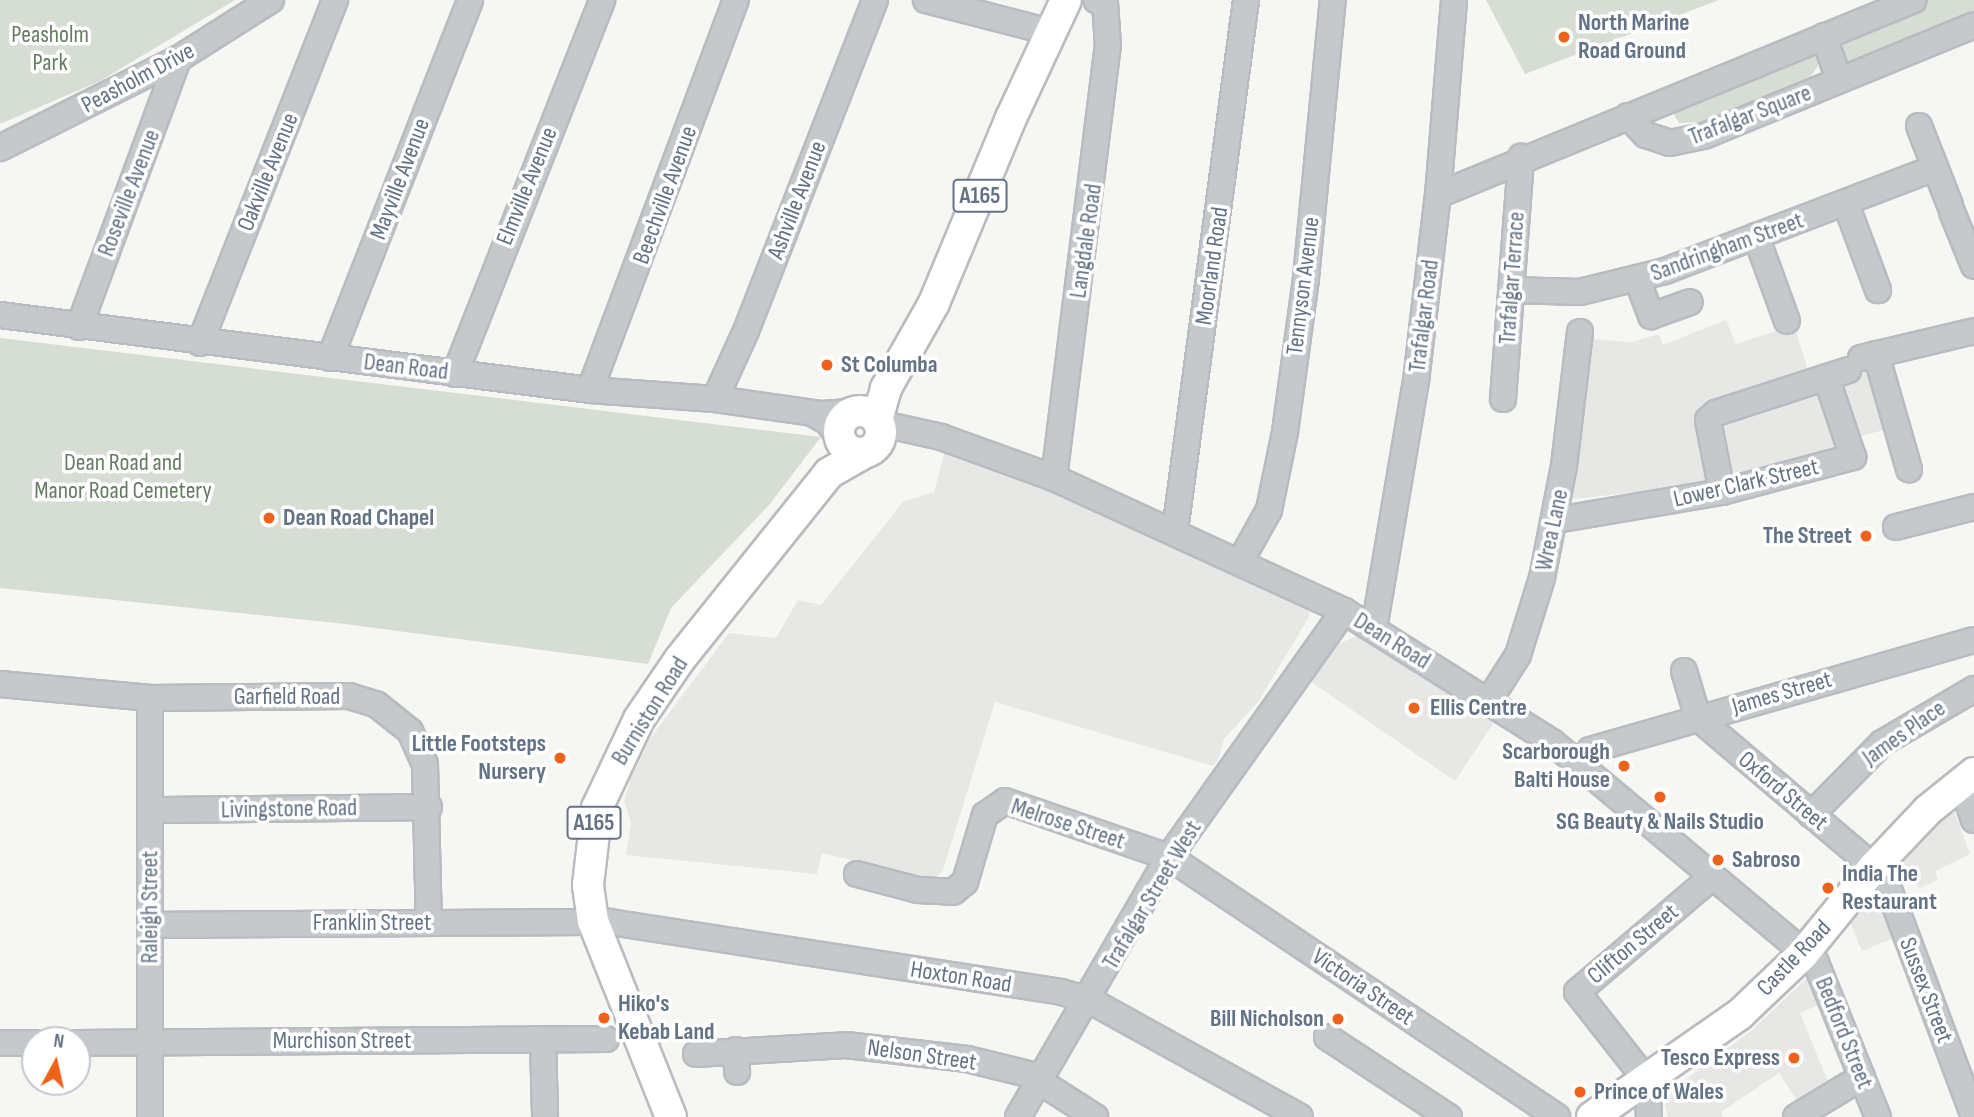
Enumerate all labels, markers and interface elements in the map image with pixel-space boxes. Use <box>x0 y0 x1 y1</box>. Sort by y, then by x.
place label: North Marine Road Ground <box>1578 9 1690 65</box>
park label: Peasholm Park <box>11 21 89 77</box>
marker: North Marine Road Ground <box>1556 29 1572 45</box>
street label: Peasholm Drive <box>77 36 199 120</box>
street label: Trafalgar Square <box>1685 78 1815 152</box>
street label: Oakville Avenue <box>231 109 305 235</box>
street label: Mayville Avenue <box>364 114 436 244</box>
street label: Beechville Avenue <box>627 122 703 268</box>
street label: Elmville Avenue <box>490 123 564 249</box>
street label: Roseville Avenue <box>92 125 166 261</box>
street label: Ashville Avenue <box>761 137 833 263</box>
road number: A165 <box>952 176 1008 216</box>
street label: Langdale Road <box>1064 182 1108 300</box>
street label: Moorland Road <box>1189 205 1235 327</box>
street label: Sandringham Street <box>1647 206 1807 288</box>
street label: Trafalgar Terrace <box>1493 211 1531 345</box>
street label: Tennyson Avenue <box>1280 215 1326 357</box>
street label: Trafalgar Road <box>1403 258 1445 374</box>
street label: Dean Road <box>362 348 450 386</box>
place label: St Columba <box>841 351 938 379</box>
marker: St Columba <box>819 357 835 373</box>
park label: Dean Road and Manor Road Cemetery <box>34 449 212 505</box>
street label: Lower Clark Street <box>1671 452 1821 514</box>
street label: Wrea Lane <box>1529 487 1575 573</box>
place label: Dean Road Chapel <box>283 504 434 532</box>
marker: Dean Road Chapel <box>261 510 277 526</box>
place label: The Street <box>1763 522 1852 550</box>
marker: The Street <box>1858 528 1874 544</box>
street label: Dean Road <box>1348 606 1436 676</box>
street label: Burniston Road <box>605 652 695 770</box>
street label: James Street <box>1729 665 1835 721</box>
street label: Garfield Road <box>234 683 340 711</box>
place label: Ellis Centre <box>1430 694 1527 722</box>
street label: James Place <box>1857 694 1951 772</box>
marker: Ellis Centre <box>1404 698 1424 718</box>
place label: Little Footsteps Nursery <box>412 730 546 786</box>
place label: Scarborough Balti House <box>1502 738 1610 794</box>
street label: Oxford Street <box>1732 745 1834 837</box>
marker: Little Footsteps Nursery <box>552 750 568 766</box>
marker: Scarborough Balti House <box>1616 758 1632 774</box>
marker: SG Beauty & Nails Studio <box>1652 789 1668 805</box>
street label: Melrose Street <box>1008 792 1128 856</box>
street label: Livingstone Road <box>221 793 357 825</box>
road number: A165 <box>566 804 622 842</box>
place label: SG Beauty & Nails Studio <box>1556 808 1764 836</box>
street label: Trafalgar Street West <box>1096 815 1208 975</box>
place label: Sabroso <box>1732 846 1800 874</box>
street label: Raleigh Street <box>136 851 164 963</box>
marker: Sabroso <box>1710 852 1726 868</box>
place label: India The Restaurant <box>1842 860 1937 916</box>
marker: India The Restaurant <box>1820 880 1836 896</box>
street label: Clifton Street <box>1582 898 1684 990</box>
street label: Franklin Street <box>313 909 431 937</box>
street label: Castle Road <box>1751 914 1837 1002</box>
street label: Sussex Street <box>1893 933 1959 1047</box>
street label: Victoria Street <box>1307 942 1419 1032</box>
street label: Hoxton Road <box>908 955 1014 999</box>
street label: Bedford Street <box>1809 973 1879 1093</box>
place label: Hiko's Kebab Land <box>618 990 715 1046</box>
place label: Bill Nicholson <box>1210 1005 1324 1033</box>
marker: Hiko's Kebab Land <box>596 1010 612 1026</box>
marker: Bill Nicholson <box>1330 1011 1346 1027</box>
north arrow <box>21 1026 91 1096</box>
street label: Murchison Street <box>273 1027 411 1055</box>
text: N <box>52 1030 65 1054</box>
street label: Nelson Street <box>866 1033 978 1077</box>
place label: Tesco Express <box>1661 1044 1780 1072</box>
marker: Tesco Express <box>1786 1050 1802 1066</box>
place label: Prince of Wales <box>1594 1078 1724 1106</box>
marker: Prince of Wales <box>1572 1084 1588 1100</box>

